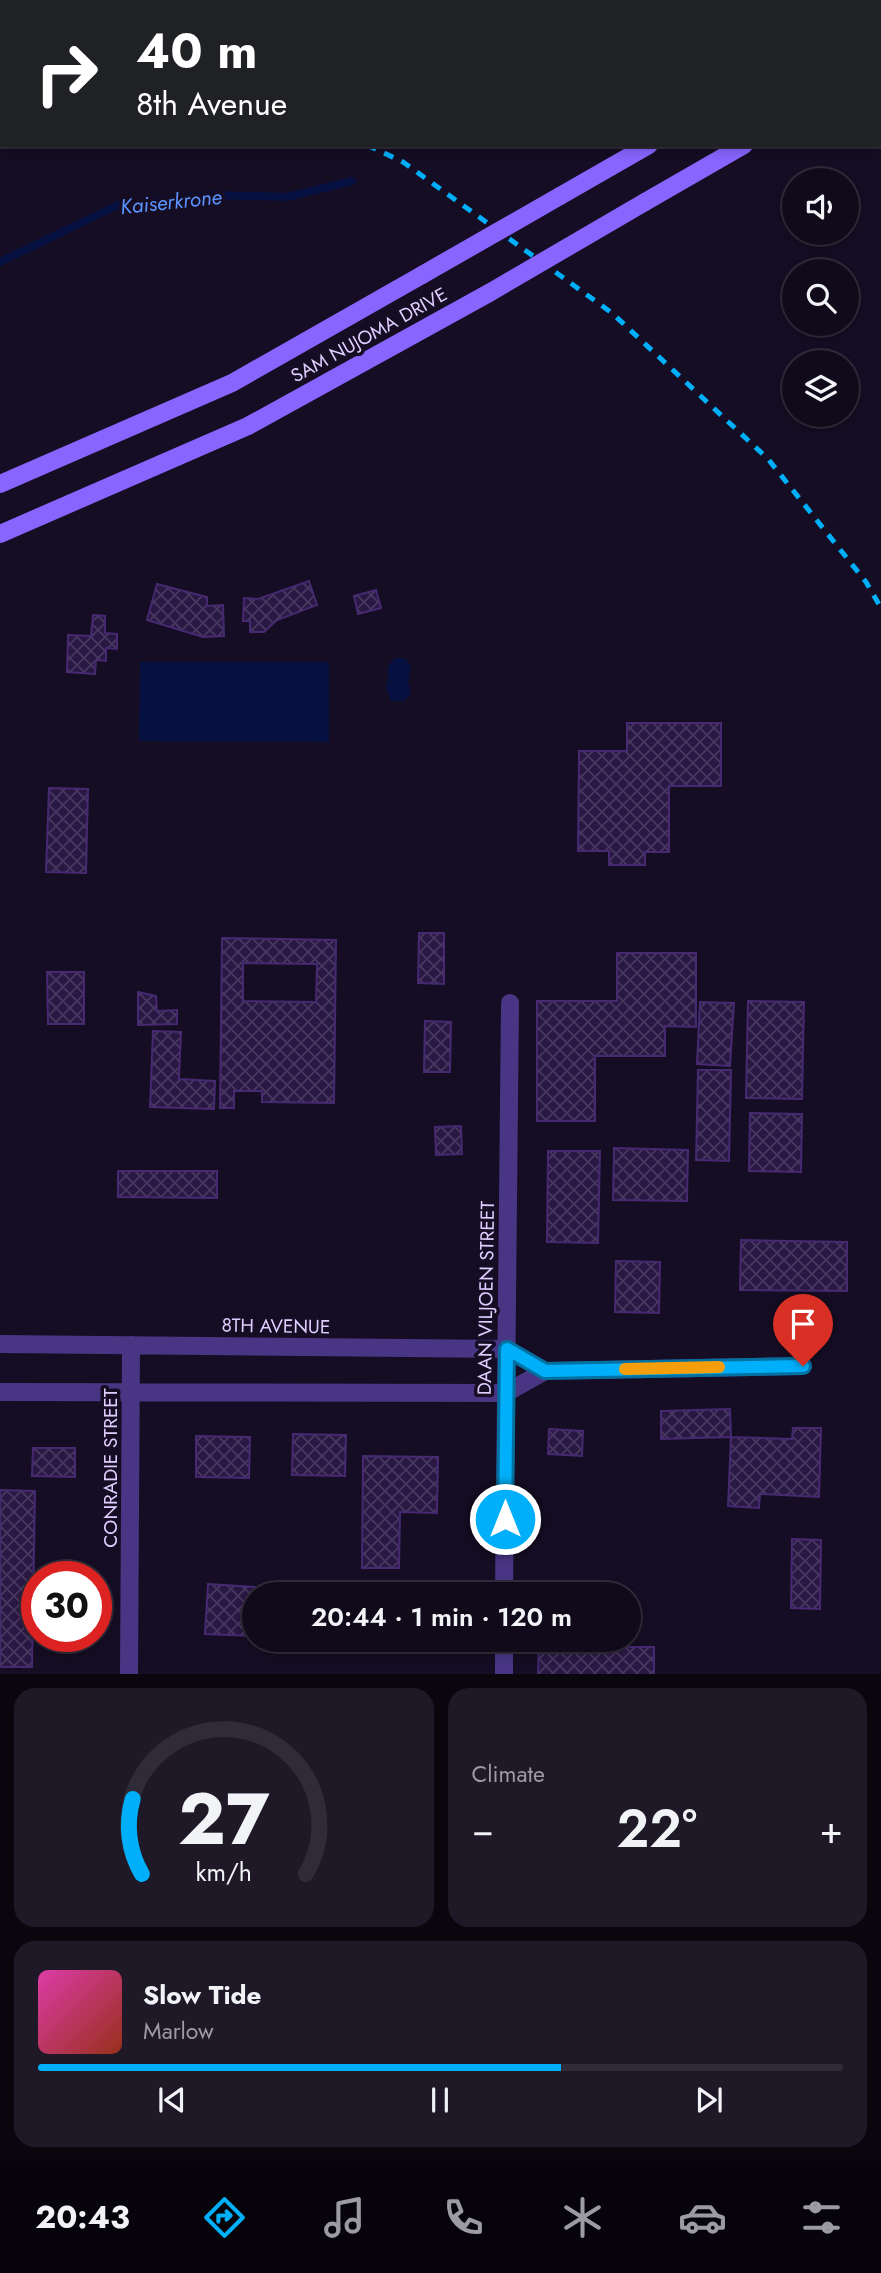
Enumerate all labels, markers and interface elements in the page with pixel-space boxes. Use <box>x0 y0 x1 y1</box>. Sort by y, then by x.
text: 40 m <box>136 16 258 86</box>
icon: right <box>21 28 112 119</box>
text: 8th Avenue <box>136 81 287 127</box>
map controls <box>782 168 859 427</box>
button: sound <box>782 168 859 245</box>
water label: Kaiserkrone <box>119 182 224 222</box>
button: search <box>782 259 859 336</box>
street label: SAM NUJOMA DRIVE <box>286 281 452 389</box>
button: layers <box>782 350 859 427</box>
street label: DAAN VILJOEN STREET <box>471 1201 501 1395</box>
pin <box>773 1294 833 1366</box>
icon: arrive <box>784 1305 822 1343</box>
street label: 8TH AVENUE <box>221 1312 331 1340</box>
street label: CONRADIE STREET <box>97 1388 124 1548</box>
position arrow <box>468 1482 542 1556</box>
speed limit sign: 30 <box>21 1561 112 1652</box>
text: 20:44 · 1 min · 120 m <box>311 1598 572 1636</box>
text: Climate <box>472 1757 545 1791</box>
text: 27 <box>178 1766 270 1871</box>
text: 22° <box>616 1791 697 1867</box>
text: − <box>472 1802 494 1857</box>
text: + <box>820 1802 843 1857</box>
text: km/h <box>195 1853 252 1889</box>
text: Slow Tide <box>143 1976 262 2014</box>
text: Marlow <box>143 2014 214 2048</box>
icon: previous <box>153 2081 191 2119</box>
icon: pause <box>421 2081 459 2119</box>
icon: next <box>690 2081 728 2119</box>
icon: directions <box>200 2193 249 2242</box>
icon: music <box>320 2193 369 2242</box>
icon: phone <box>439 2193 488 2242</box>
icon: climate <box>558 2193 607 2242</box>
icon: car <box>678 2193 727 2242</box>
icon: filters <box>797 2193 846 2242</box>
text: 20:43 <box>35 2194 130 2240</box>

